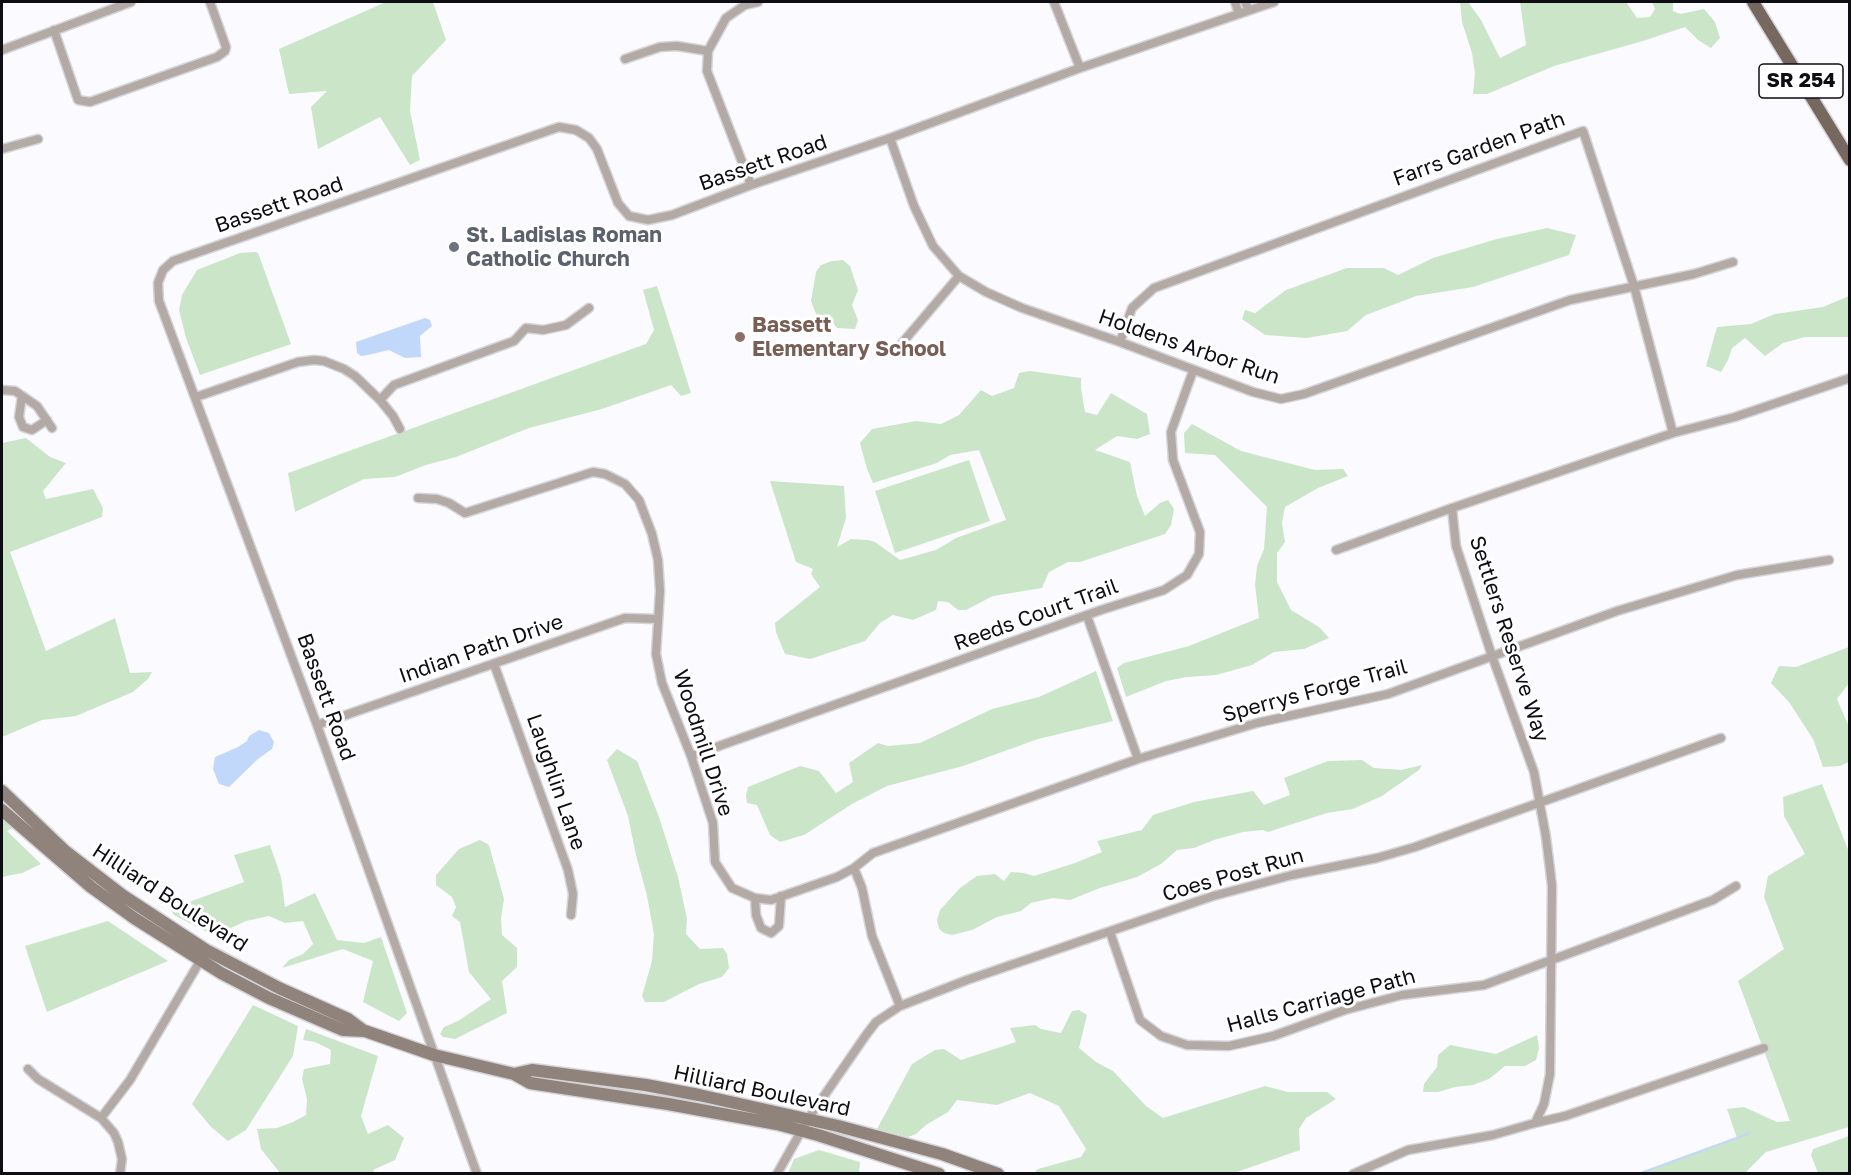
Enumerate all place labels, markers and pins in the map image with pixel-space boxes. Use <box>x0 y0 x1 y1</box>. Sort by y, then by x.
place label: St. Ladislas Roman Catholic Church <box>466 222 662 272</box>
marker: St. Ladislas Roman Catholic Church <box>447 240 461 254</box>
place label: Bassett Elementary School <box>752 312 946 362</box>
marker: Bassett Elementary School <box>733 330 747 344</box>

